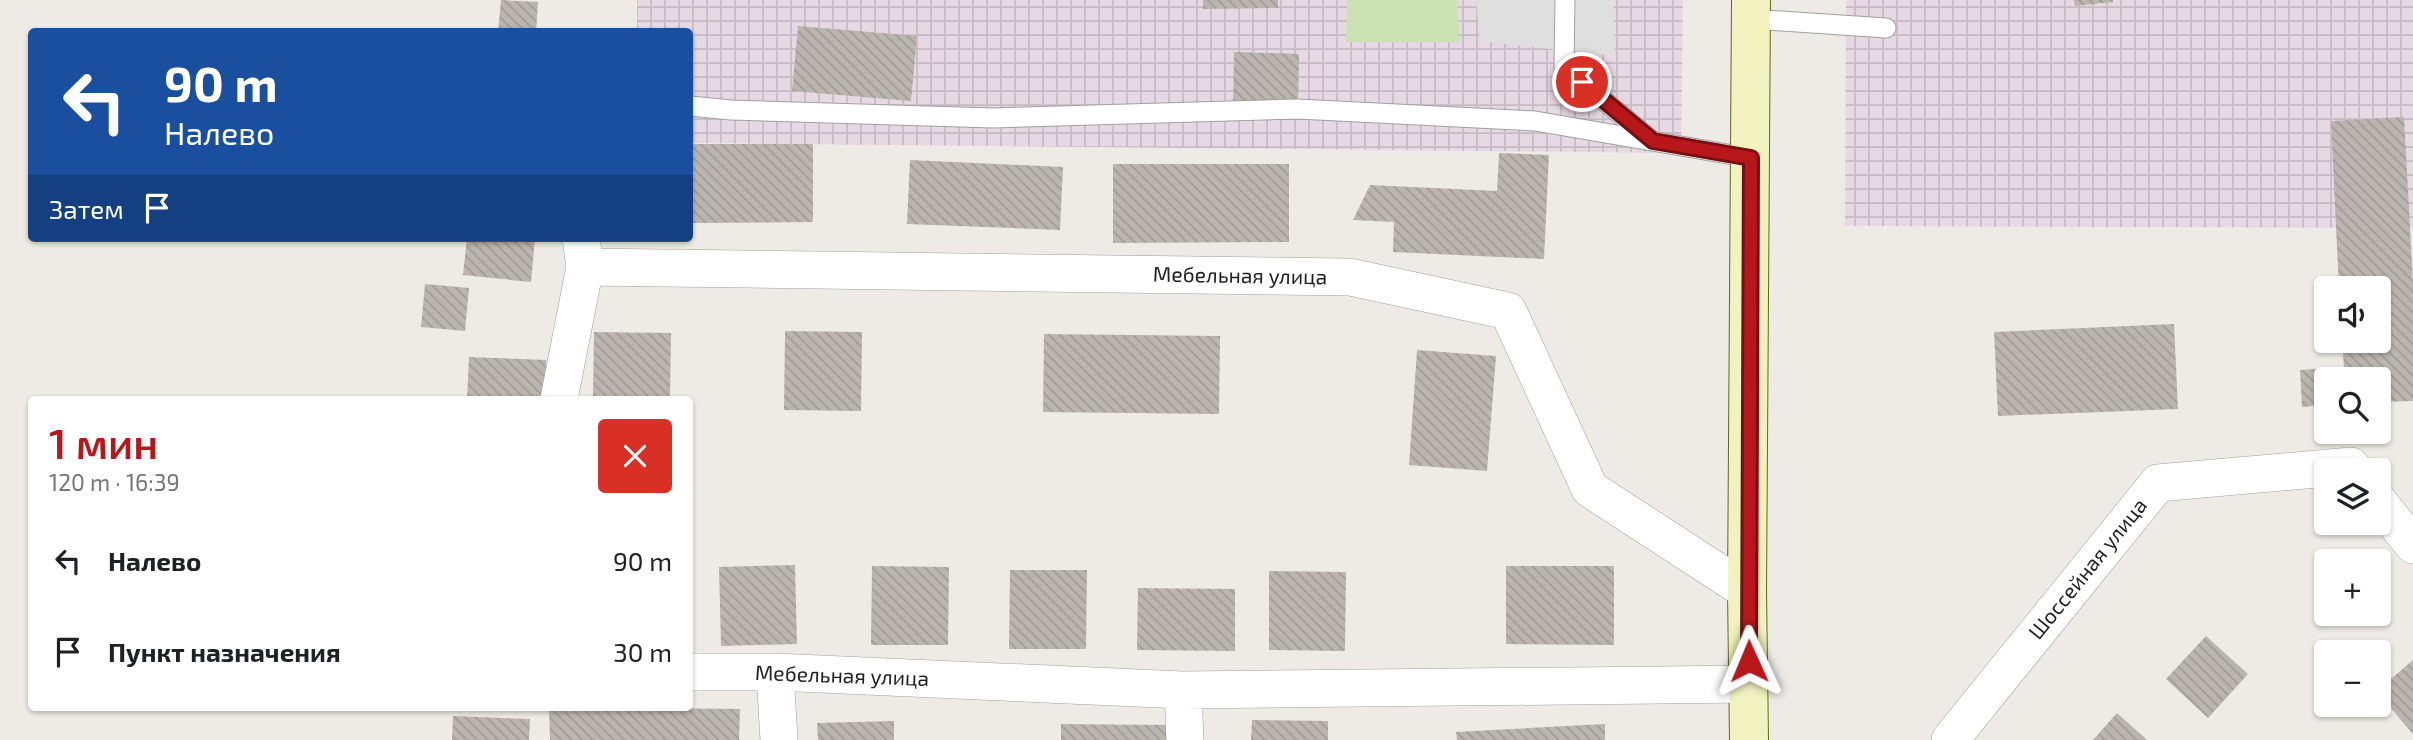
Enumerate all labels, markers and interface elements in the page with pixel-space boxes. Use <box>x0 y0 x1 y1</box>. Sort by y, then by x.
pin <box>1552 52 1612 112</box>
text: 90 m <box>164 53 278 112</box>
icon: left <box>49 56 140 147</box>
icon: arrive <box>1563 63 1601 101</box>
text: Налево <box>164 113 274 151</box>
icon: arrive <box>138 189 176 227</box>
text: Затем <box>49 193 124 224</box>
street label: Мебельная улица <box>1153 260 1327 290</box>
map controls <box>2314 276 2391 717</box>
button: sound <box>2314 276 2391 353</box>
button: search <box>2314 367 2391 444</box>
text: 1 мин <box>49 417 158 467</box>
button: close <box>598 419 672 493</box>
button: layers <box>2314 458 2391 535</box>
text: 120 m · 16:39 <box>49 468 180 496</box>
street label: Шоссейная улица <box>2022 493 2152 644</box>
icon: left <box>49 542 87 580</box>
text: Налево <box>108 545 201 576</box>
text: 90 m <box>613 545 672 576</box>
button: + <box>2314 549 2391 626</box>
position arrow <box>1712 624 1786 698</box>
icon: arrive <box>49 633 87 671</box>
text: Пункт назначения <box>108 636 341 667</box>
text: 30 m <box>613 636 672 667</box>
button: − <box>2314 640 2391 717</box>
street label: Мебельная улица <box>754 659 930 691</box>

